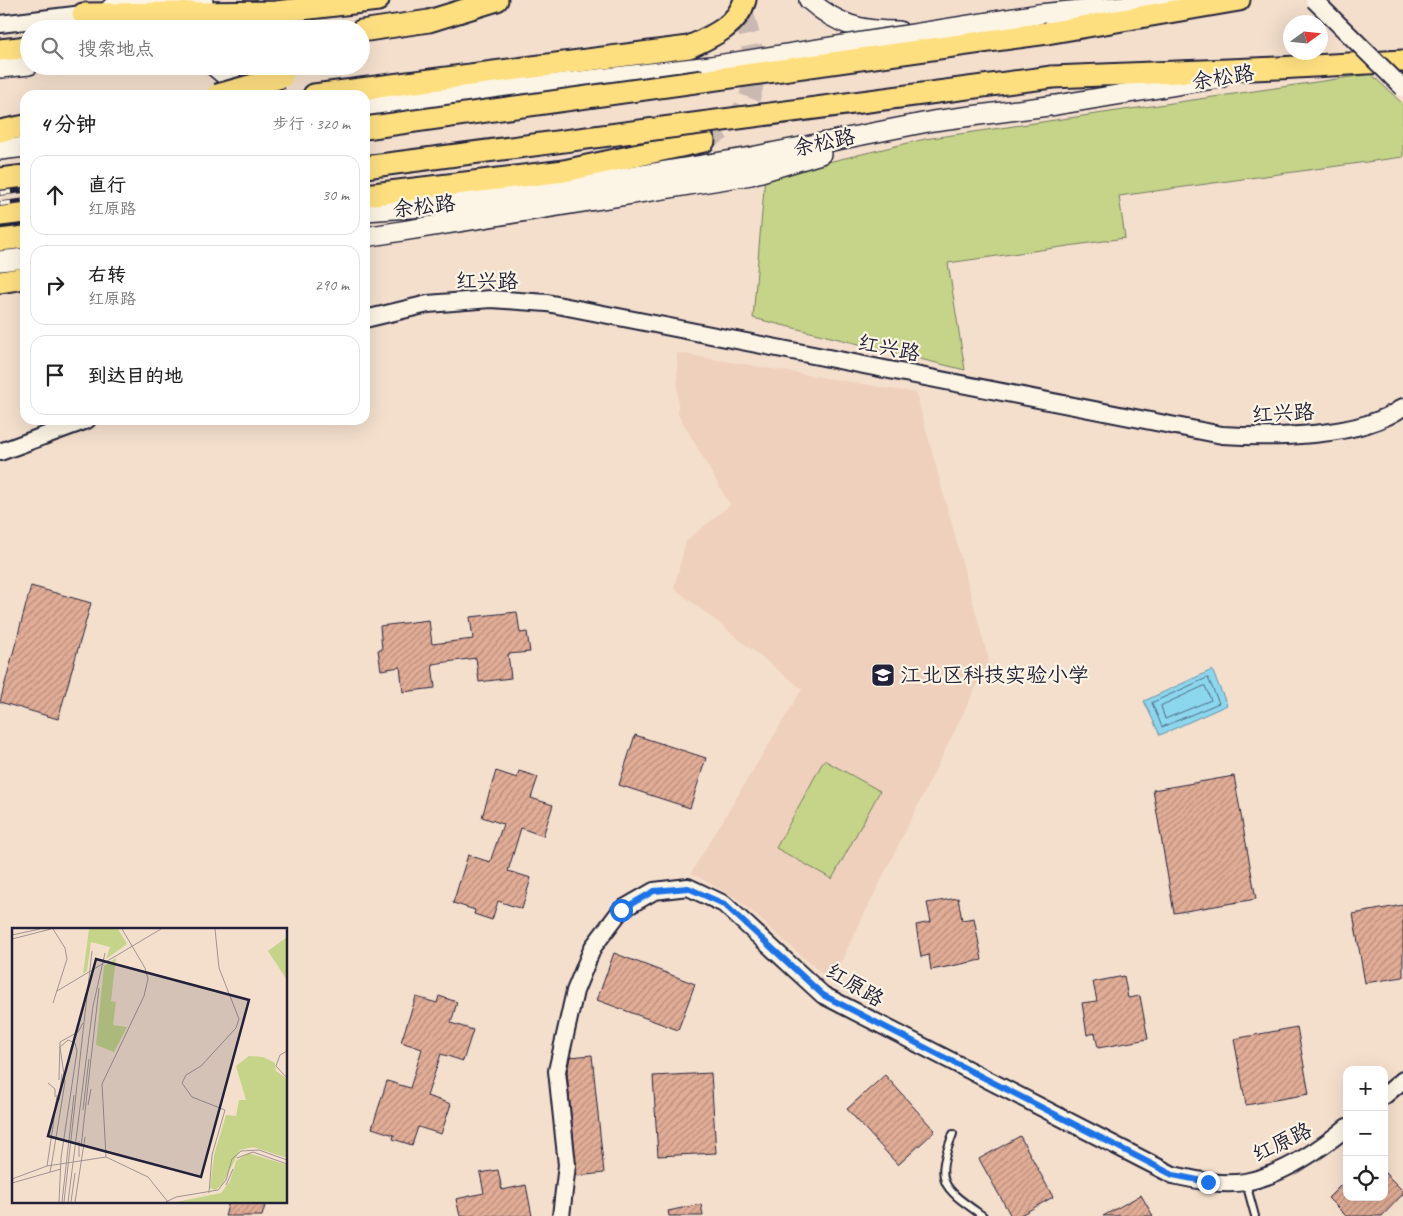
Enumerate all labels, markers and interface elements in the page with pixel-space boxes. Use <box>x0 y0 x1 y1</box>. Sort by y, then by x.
north arrow <box>1283 15 1328 60</box>
search box <box>20 20 370 75</box>
icon: search <box>38 34 66 62</box>
text: 搜索地点 <box>78 37 154 61</box>
street label: 余松路 <box>1190 59 1256 95</box>
text: 4 分钟 <box>40 111 97 137</box>
text: 步行 · 320 m <box>273 114 350 134</box>
street label: 余松路 <box>790 123 858 161</box>
text: 直行 <box>88 173 126 197</box>
icon: ahead <box>41 181 69 209</box>
text: 30 m <box>322 185 349 205</box>
street label: 余松路 <box>391 190 457 222</box>
text: 红原路 <box>88 199 136 219</box>
text: 右转 <box>88 263 126 287</box>
street label: 红兴路 <box>456 268 519 294</box>
icon: right <box>41 271 69 299</box>
text: 290 m <box>315 275 349 295</box>
text: 红原路 <box>88 289 136 309</box>
street label: 红兴路 <box>856 329 922 367</box>
icon: arrive <box>41 361 69 389</box>
text: 到达目的地 <box>88 364 183 388</box>
street label: 红兴路 <box>1251 398 1315 428</box>
school or university icon: 江北区科技实验小学 <box>870 662 896 688</box>
place label: 江北区科技实验小学 <box>900 662 1089 688</box>
route start <box>610 899 633 922</box>
inset map <box>12 928 288 1204</box>
street label: 红原路 <box>821 958 889 1012</box>
map controls <box>1343 1066 1388 1201</box>
button: + <box>1343 1066 1388 1111</box>
button: − <box>1343 1111 1388 1156</box>
street label: 红原路 <box>1248 1117 1316 1167</box>
button: locate <box>1343 1156 1388 1201</box>
route end <box>1197 1171 1220 1194</box>

